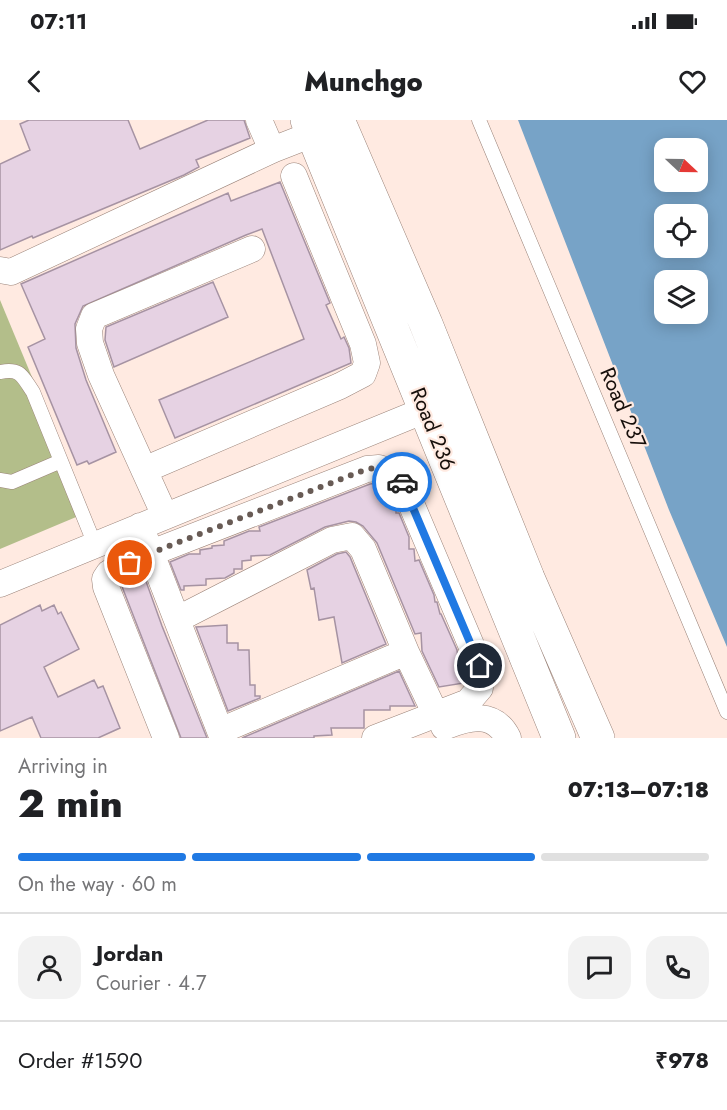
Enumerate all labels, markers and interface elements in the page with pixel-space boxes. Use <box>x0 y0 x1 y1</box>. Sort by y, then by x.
text: 07:11 <box>30 5 87 37</box>
text: Munchgo <box>304 62 423 101</box>
icon: back <box>18 65 51 98</box>
icon: heart <box>676 65 709 98</box>
north arrow <box>654 138 708 192</box>
map controls <box>654 138 708 324</box>
button: locate <box>654 204 708 258</box>
button: layers <box>654 270 708 324</box>
street label: Road 237 <box>592 363 654 453</box>
street label: Road 236 <box>403 383 463 475</box>
courier <box>372 452 432 512</box>
icon: car <box>386 466 419 499</box>
pin <box>104 537 155 588</box>
icon: bag <box>113 546 146 579</box>
pin <box>454 640 505 691</box>
icon: home <box>463 649 496 682</box>
text: Arriving in <box>18 752 108 781</box>
text: 07:13–07:18 <box>568 773 709 805</box>
text: 2 min <box>18 775 123 832</box>
text: On the way · 60 m <box>18 870 177 899</box>
button: person <box>18 936 81 999</box>
button: chat <box>568 936 631 999</box>
button: phone <box>646 936 709 999</box>
text: Jordan <box>96 937 163 969</box>
text: Courier · 4.7 <box>96 969 207 998</box>
text: Order #1590 <box>18 1044 142 1076</box>
text: ₹978 <box>655 1044 709 1076</box>

